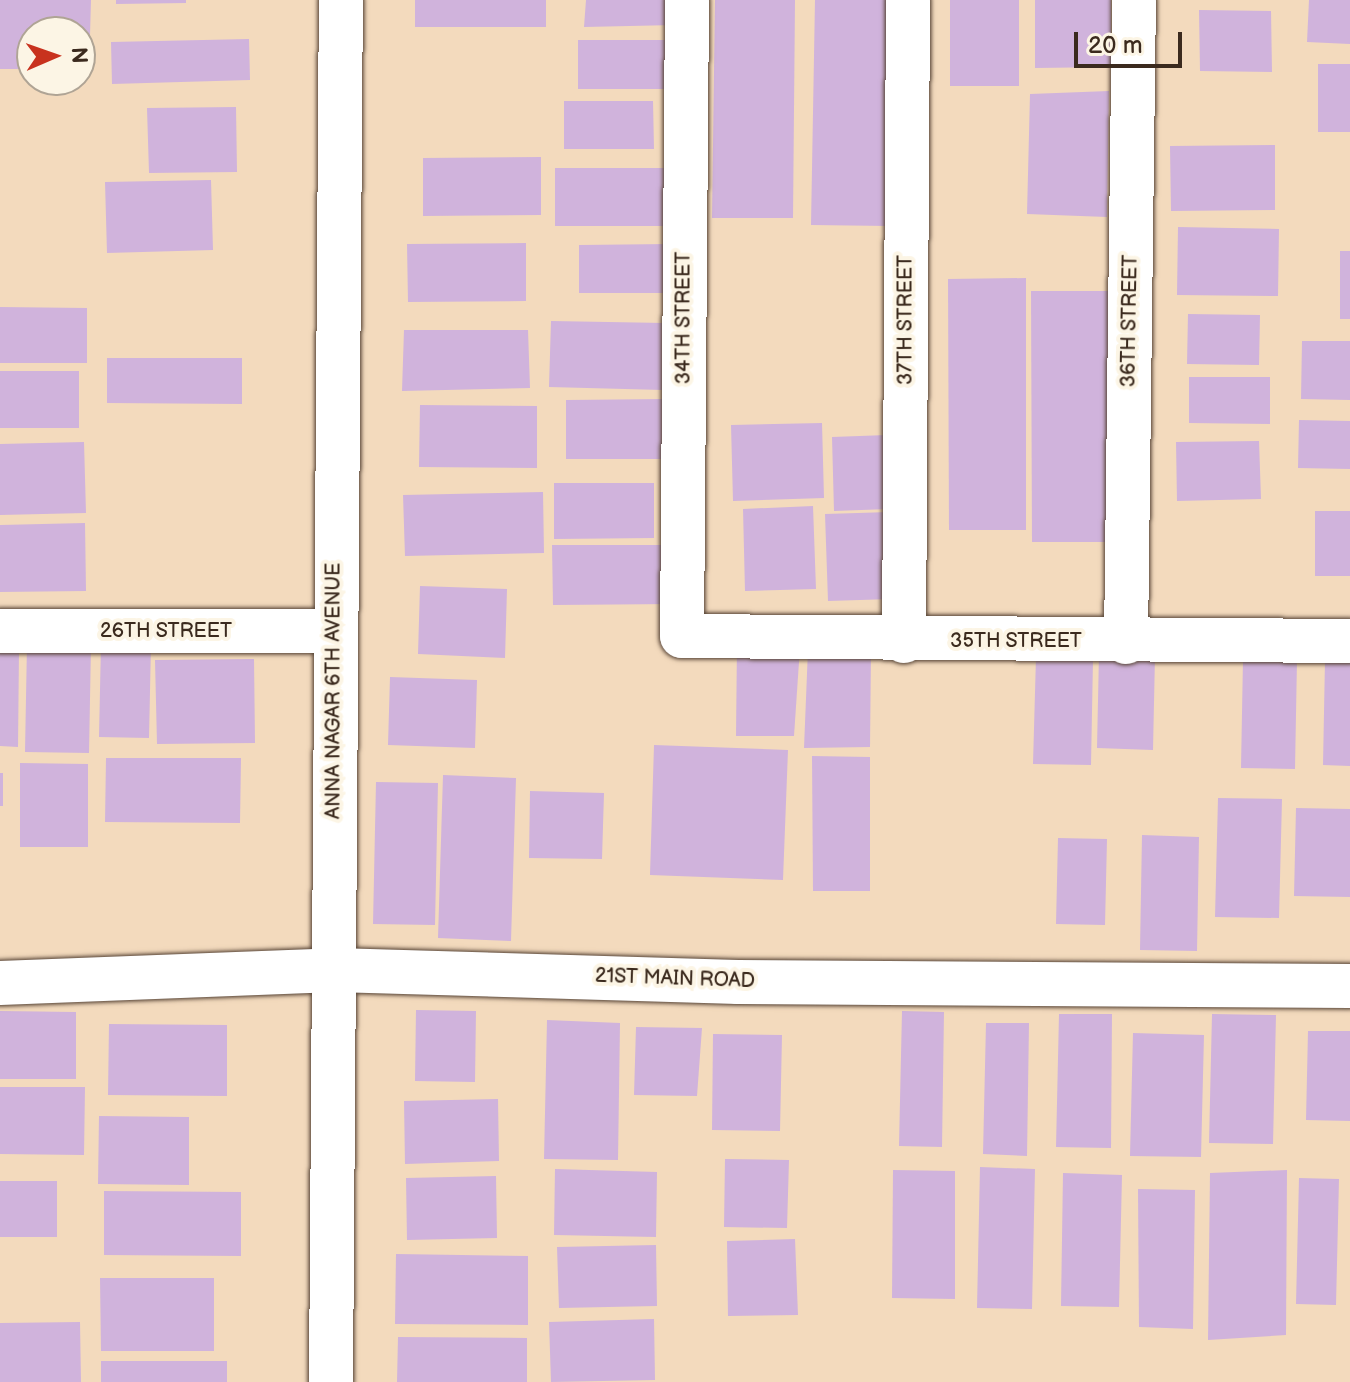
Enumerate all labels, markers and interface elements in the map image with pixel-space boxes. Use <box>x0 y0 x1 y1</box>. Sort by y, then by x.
north arrow <box>16 16 96 96</box>
scale bar <box>1078 16 1186 66</box>
text: 20 m <box>1088 31 1143 60</box>
text: N <box>65 46 92 64</box>
street label: 34TH STREET <box>672 252 696 384</box>
street label: 36TH STREET <box>1117 254 1143 388</box>
street label: 37TH STREET <box>894 255 918 385</box>
street label: ANNA NAGAR 6TH AVENUE <box>322 563 346 819</box>
street label: 26TH STREET <box>100 619 232 643</box>
street label: 35TH STREET <box>950 629 1082 653</box>
street label: 21ST MAIN ROAD <box>595 964 755 994</box>

